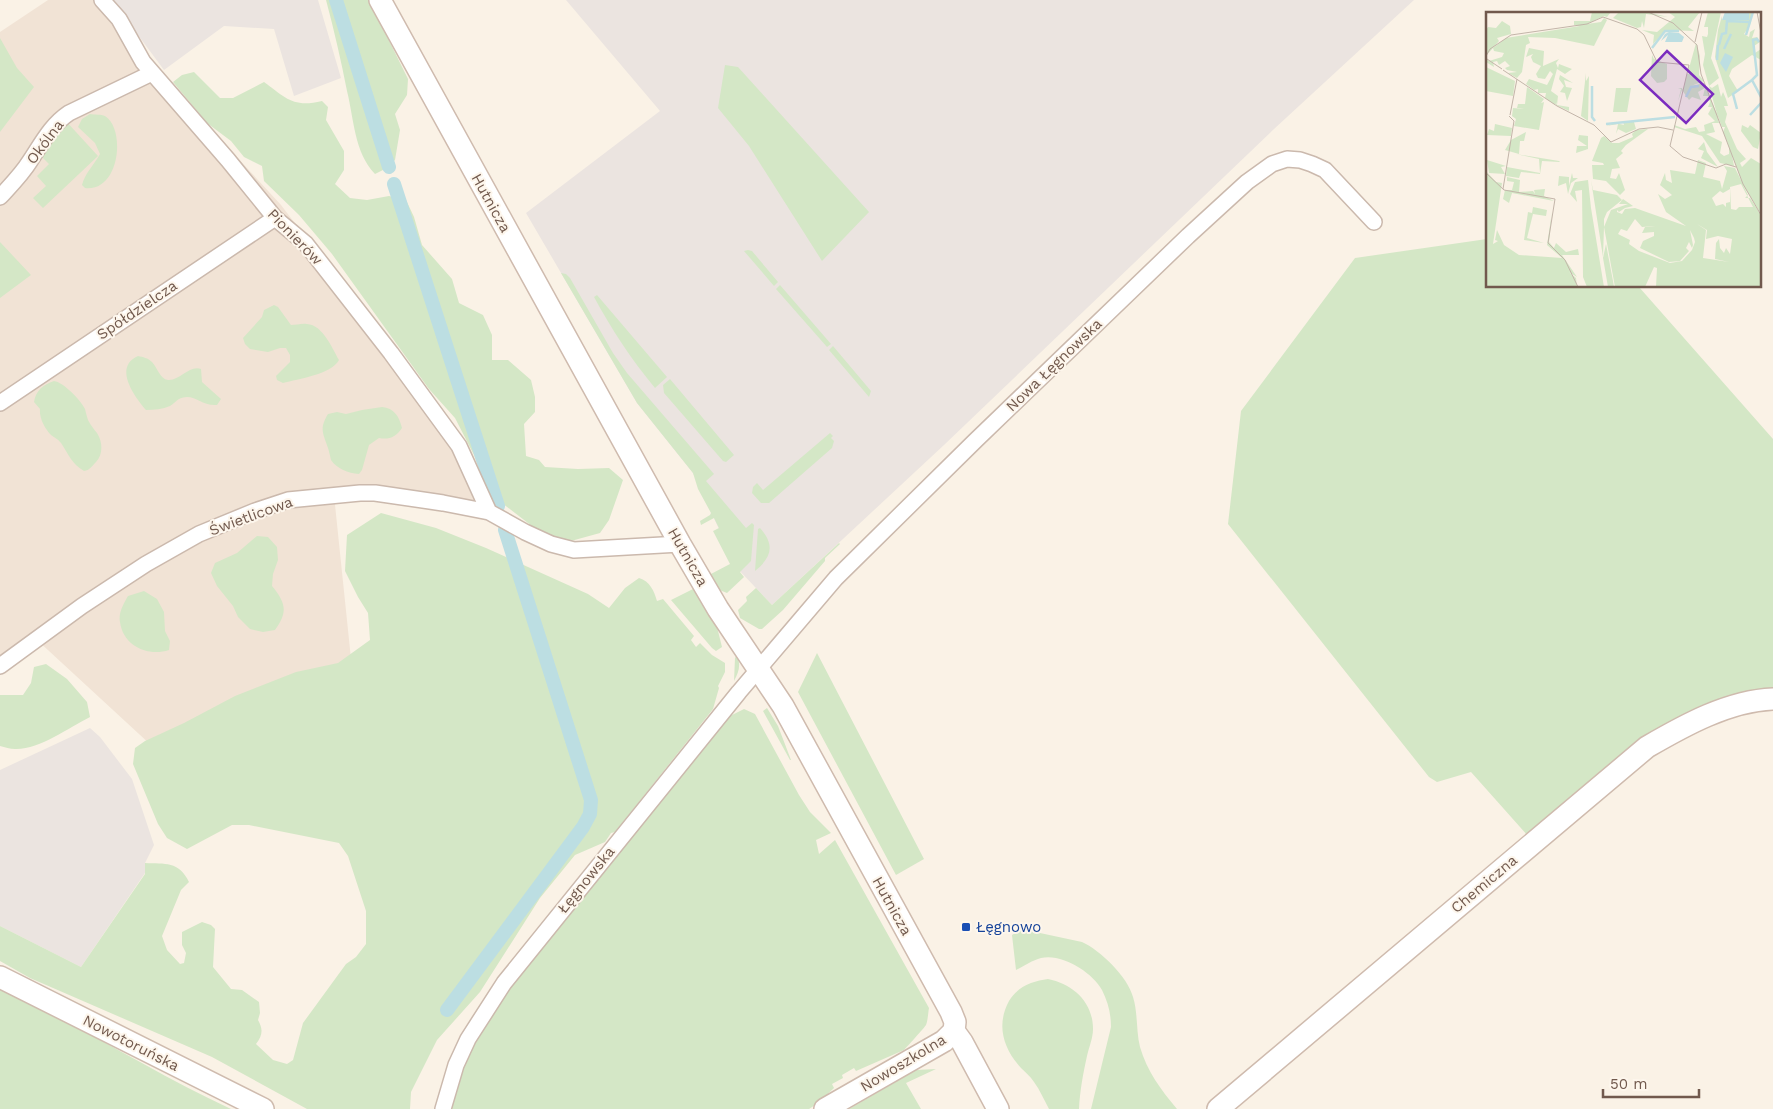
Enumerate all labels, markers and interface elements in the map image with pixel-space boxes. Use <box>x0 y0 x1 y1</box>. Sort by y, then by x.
inset map <box>1486 12 1760 288</box>
street label: Okólna <box>23 116 68 168</box>
street label: Hutnicza <box>467 170 515 236</box>
street label: Pionierów <box>264 205 327 269</box>
street label: Spółdzielcza <box>93 276 181 343</box>
street label: Nowa Łęgnowska <box>1002 314 1106 415</box>
street label: Świetlicowa <box>206 491 296 539</box>
street label: Hutnicza <box>664 525 712 590</box>
street label: Łęgnowska <box>554 842 619 917</box>
street label: Chemiczna <box>1447 851 1521 917</box>
street label: Hutnicza <box>868 873 916 939</box>
place label: Łęgnowo <box>976 918 1041 936</box>
marker: Łęgnowo <box>960 921 972 933</box>
street label: Nowotoruńska <box>80 1011 183 1075</box>
street label: Nowoszkolna <box>857 1030 949 1096</box>
scale bar <box>1603 1066 1699 1098</box>
text: 50 m <box>1610 1075 1647 1093</box>

